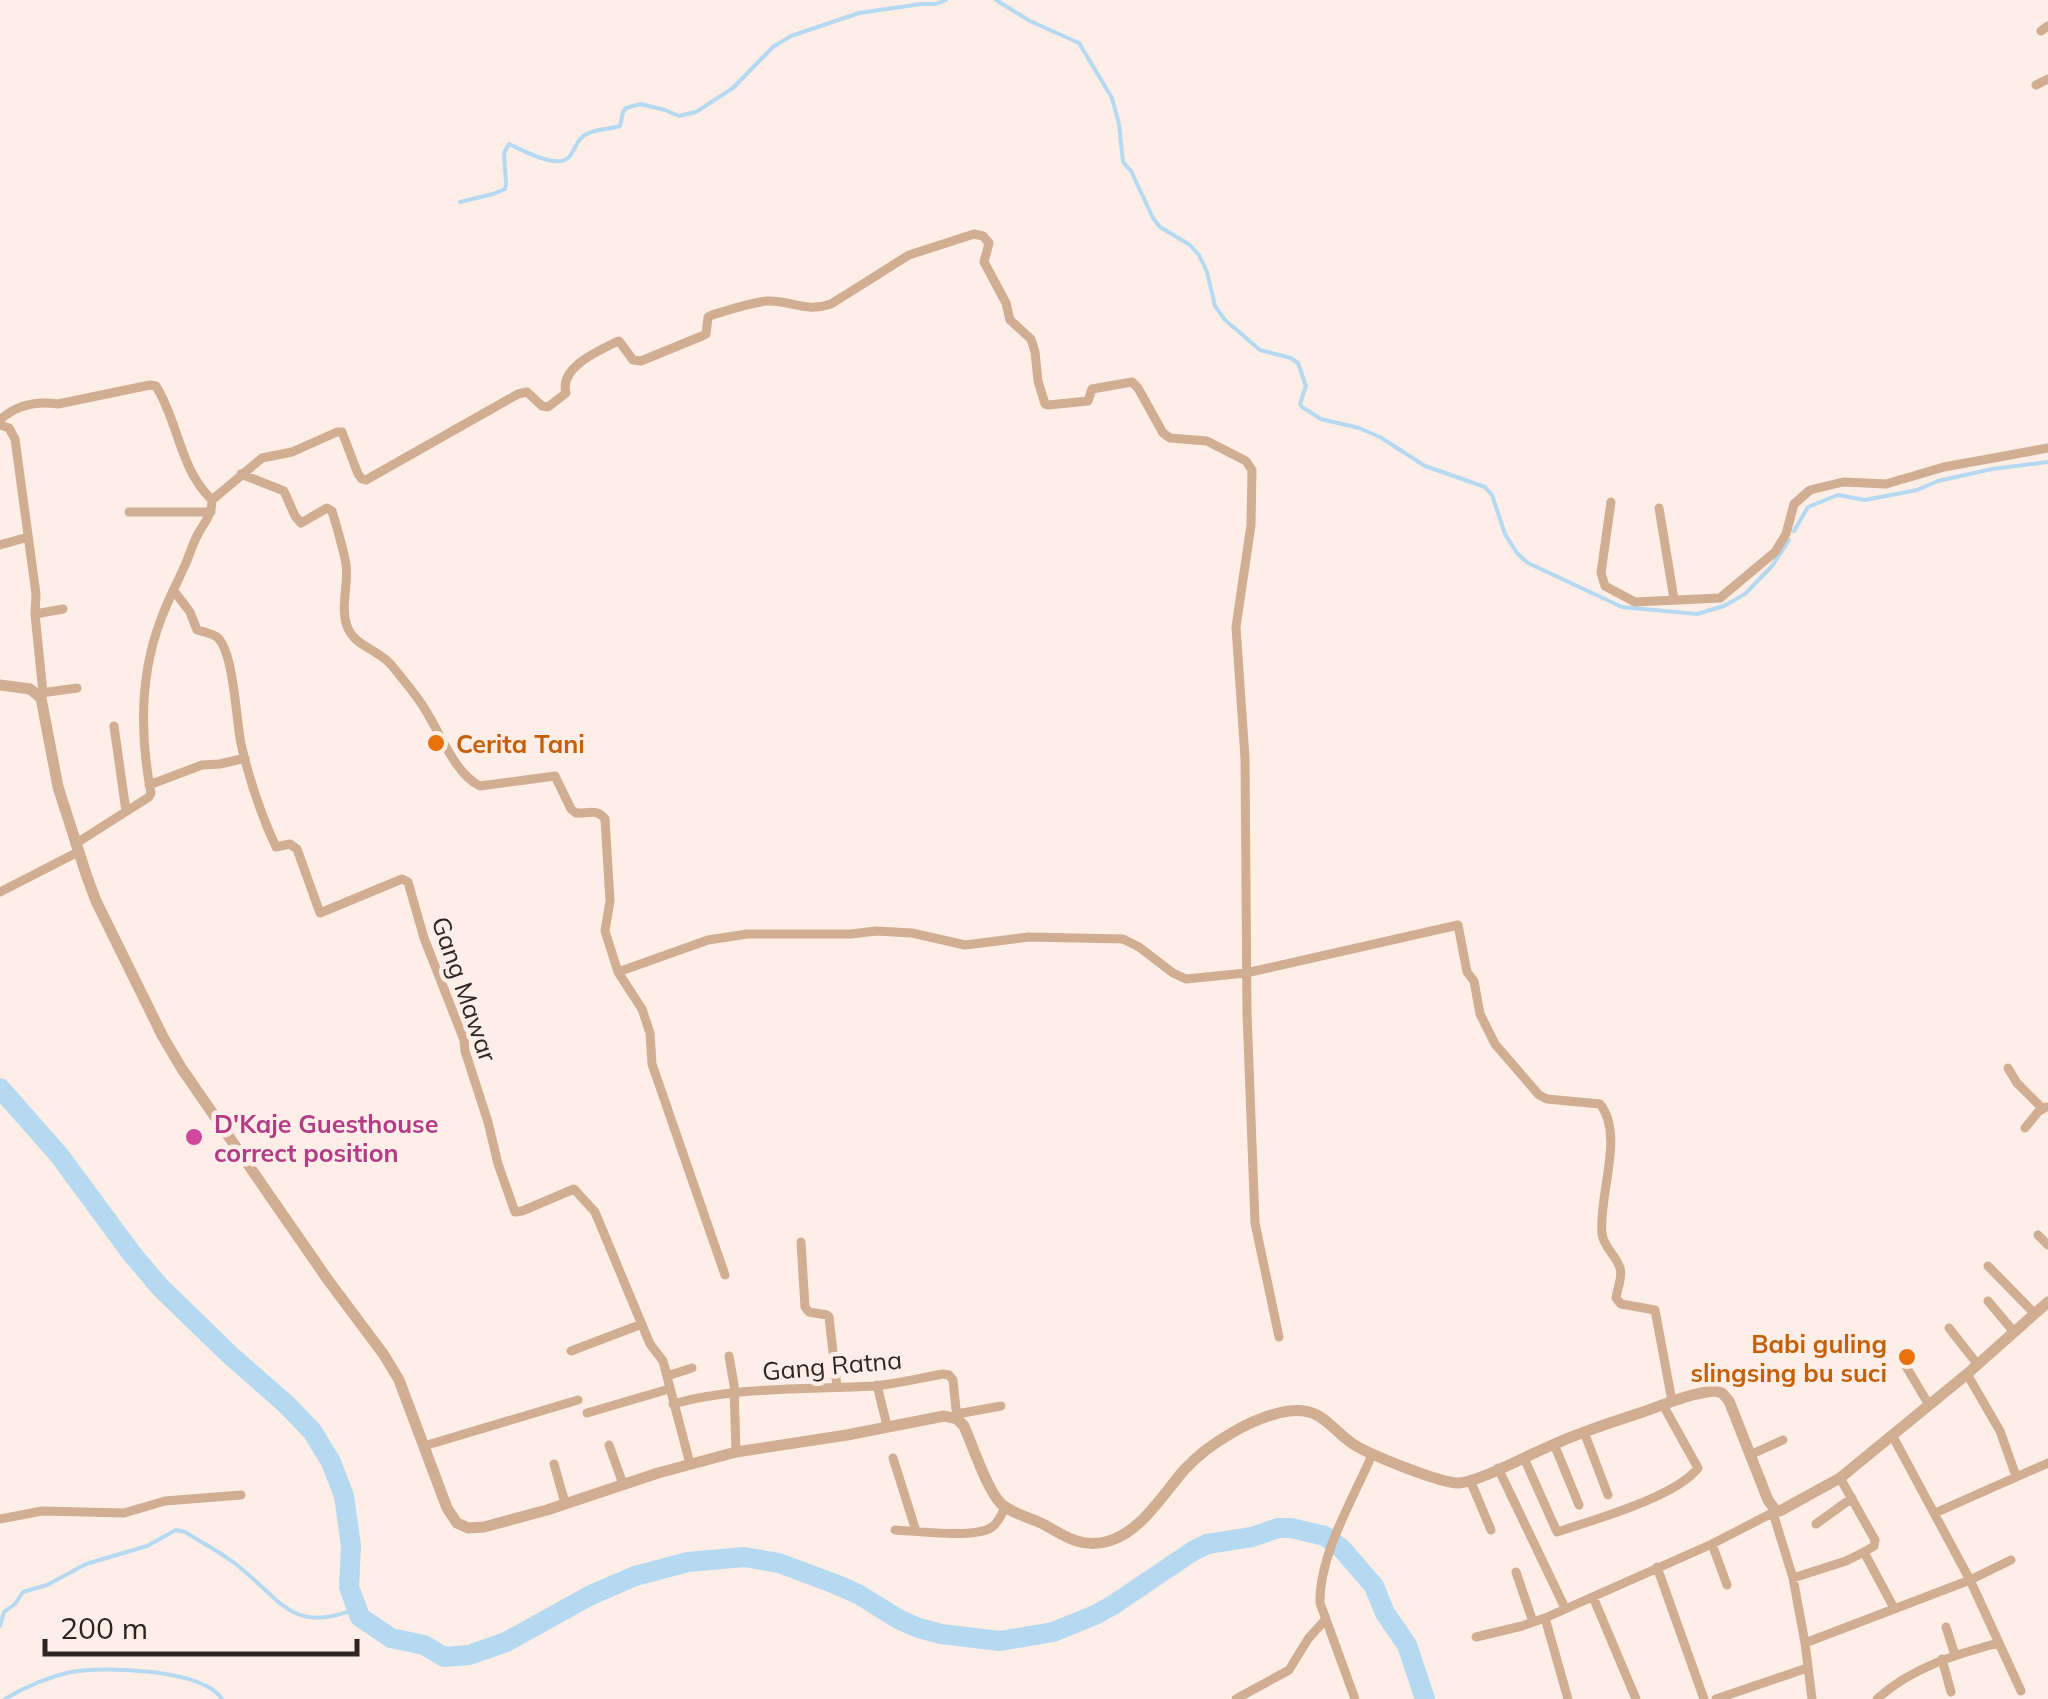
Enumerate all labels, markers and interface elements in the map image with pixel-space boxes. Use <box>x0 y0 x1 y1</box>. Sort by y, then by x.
place label: Cerita Tani <box>456 728 585 759</box>
marker: Cerita Tani <box>425 732 447 754</box>
street label: Gang Mawar <box>426 912 504 1066</box>
place label: D'Kaje Guesthouse correct position <box>214 1108 438 1168</box>
marker: D'Kaje Guesthouse correct position <box>183 1126 205 1148</box>
place label: Babi guling slingsing bu suci <box>1690 1328 1887 1388</box>
street label: Gang Ratna <box>761 1343 903 1387</box>
marker: Babi guling slingsing bu suci <box>1896 1346 1918 1368</box>
scale bar <box>45 1594 358 1656</box>
text: 200 m <box>60 1609 148 1647</box>

